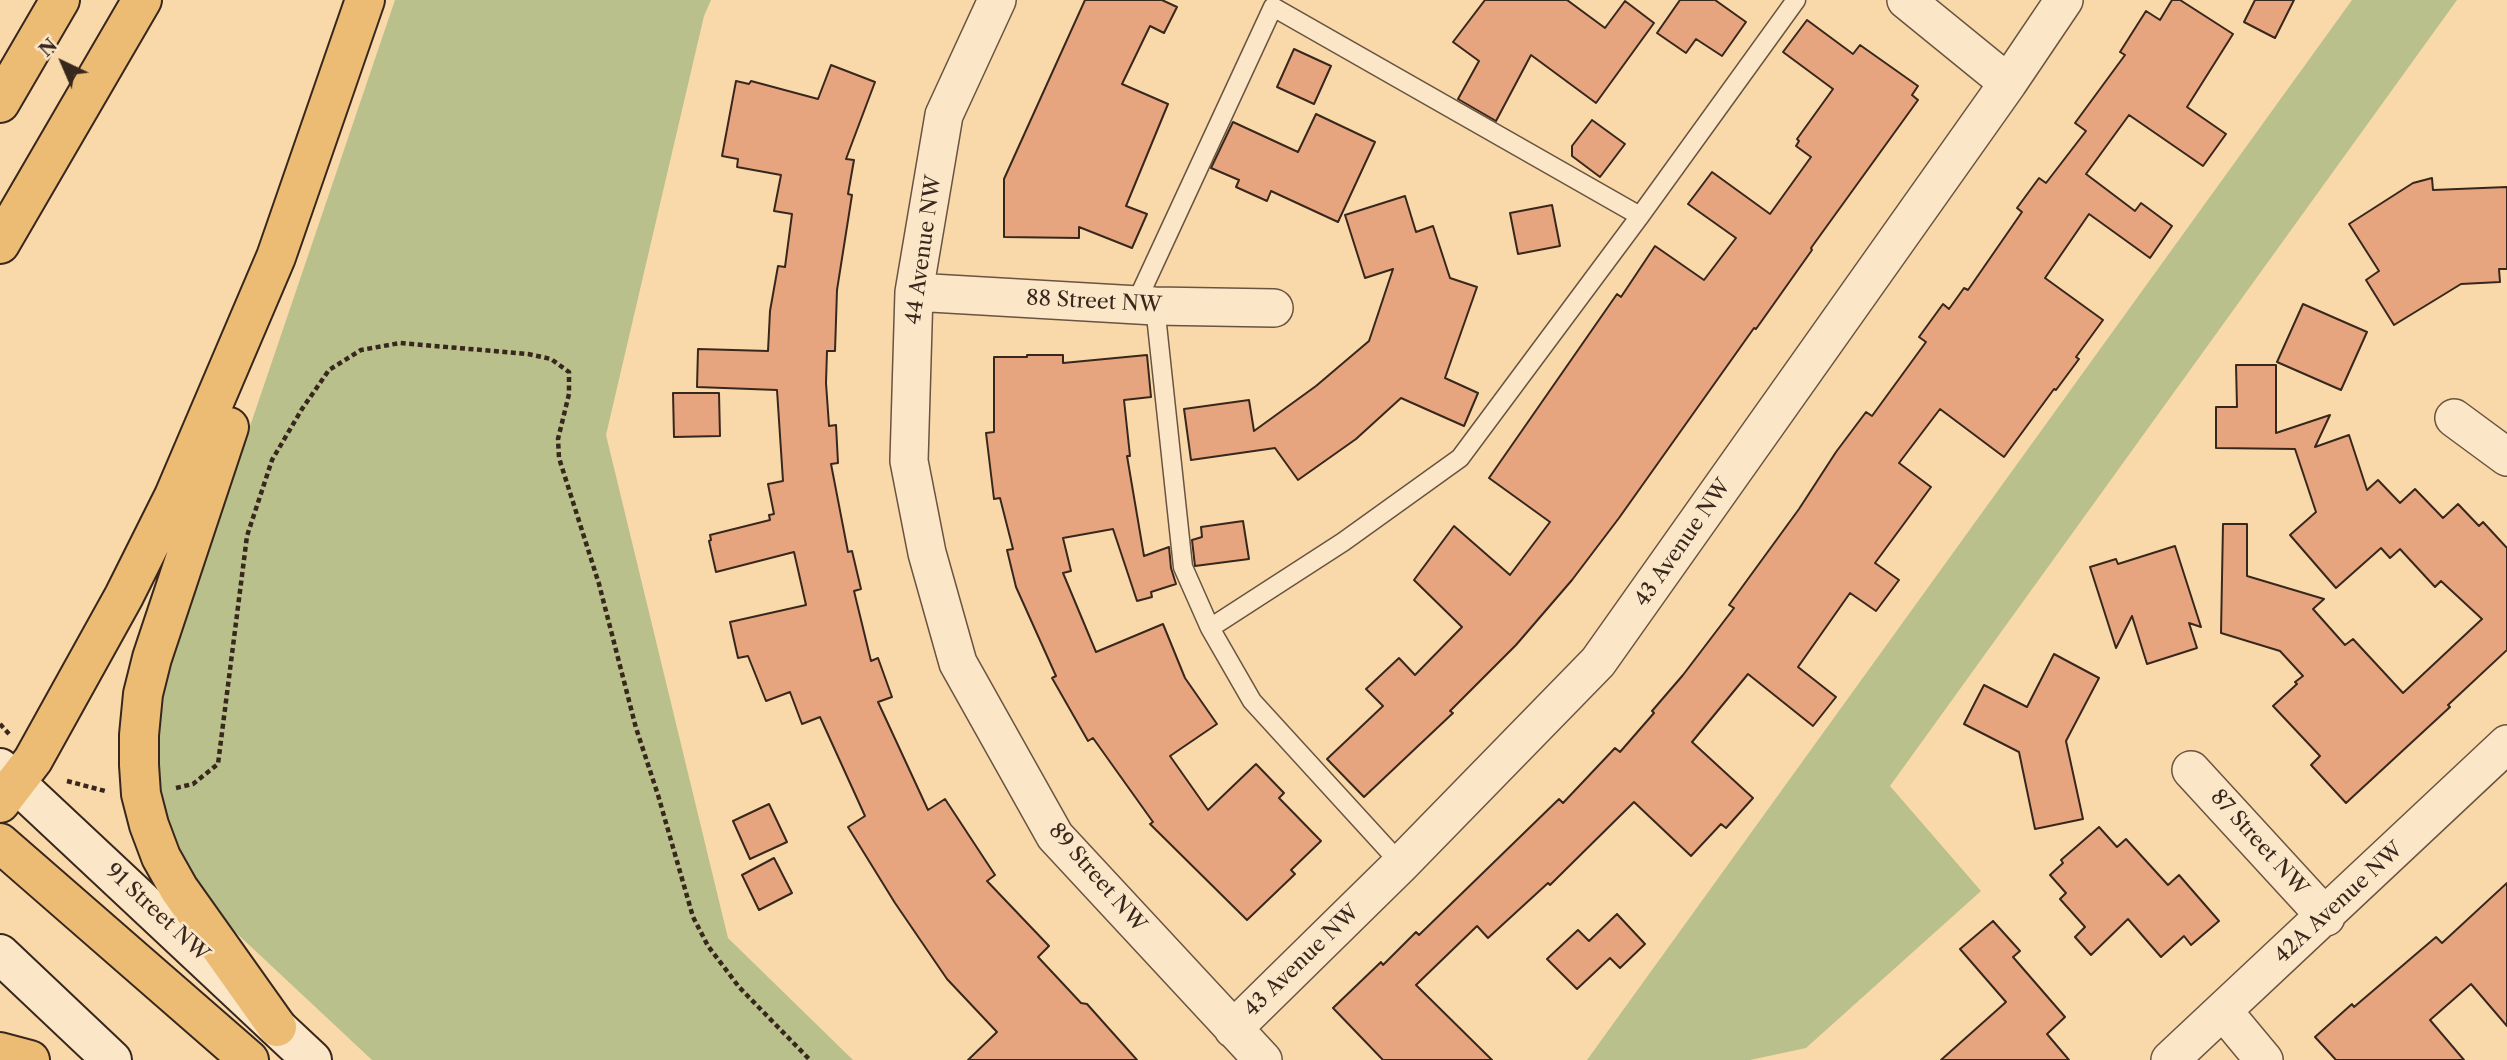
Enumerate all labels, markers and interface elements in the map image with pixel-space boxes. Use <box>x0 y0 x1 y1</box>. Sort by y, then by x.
north arrow <box>28 28 98 98</box>
text: N <box>34 34 62 62</box>
street label: 44 Avenue NW <box>901 174 947 326</box>
street label: 88 Street NW <box>1025 286 1163 318</box>
street label: 43 Avenue NW <box>1630 474 1736 612</box>
street label: 87 Street NW <box>2205 785 2313 901</box>
street label: 89 Street NW <box>1043 818 1151 938</box>
street label: 42A Avenue NW <box>2270 837 2408 969</box>
street label: 91 Street NW <box>100 859 214 967</box>
street label: 43 Avenue NW <box>1239 900 1365 1022</box>

